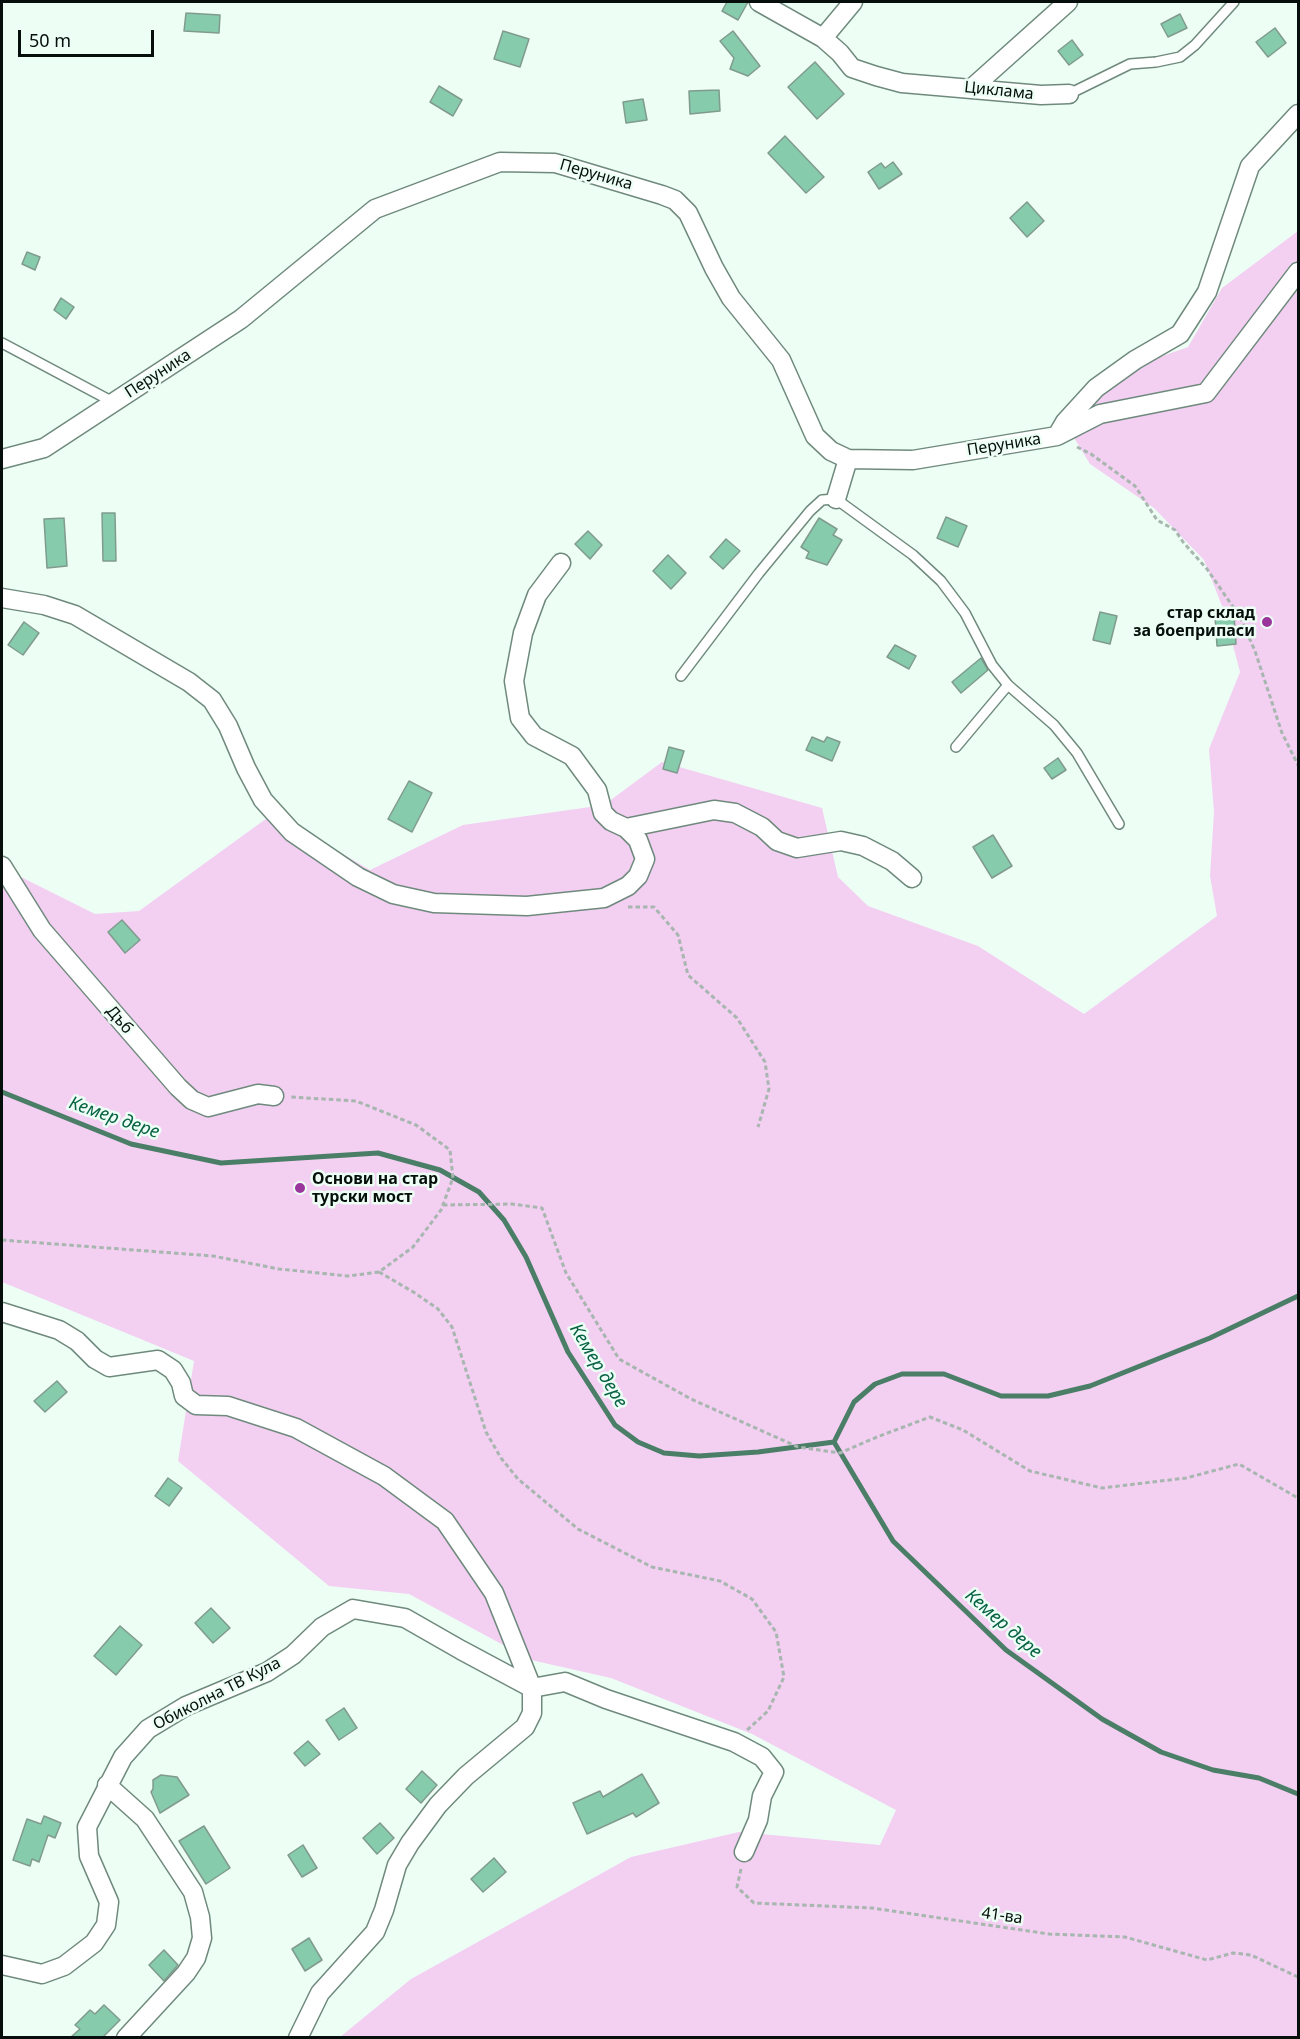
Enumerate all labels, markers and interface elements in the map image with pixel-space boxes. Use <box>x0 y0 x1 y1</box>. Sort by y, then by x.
scale bar <box>21 18 158 56</box>
text: 50 m <box>29 28 71 52</box>
street label: Циклама <box>963 78 1035 104</box>
street label: Перуника <box>557 155 635 195</box>
street label: Перуника <box>121 346 195 402</box>
street label: Перуника <box>966 430 1042 460</box>
place label: стар склад за боеприпаси <box>1133 603 1255 641</box>
marker: стар склад за боеприпаси <box>1260 615 1274 629</box>
street label: Дъб <box>102 1002 136 1038</box>
water label: Кемер дере <box>66 1092 162 1144</box>
place label: Основи на стар турски мост <box>312 1169 438 1207</box>
marker: Основи на стар турски мост <box>293 1181 307 1195</box>
water label: Кемер дере <box>565 1320 631 1412</box>
water label: Кемер дере <box>960 1585 1046 1663</box>
street label: Обиколна ТВ Кула <box>150 1654 284 1734</box>
street label: 41-ва <box>980 1904 1024 1928</box>

